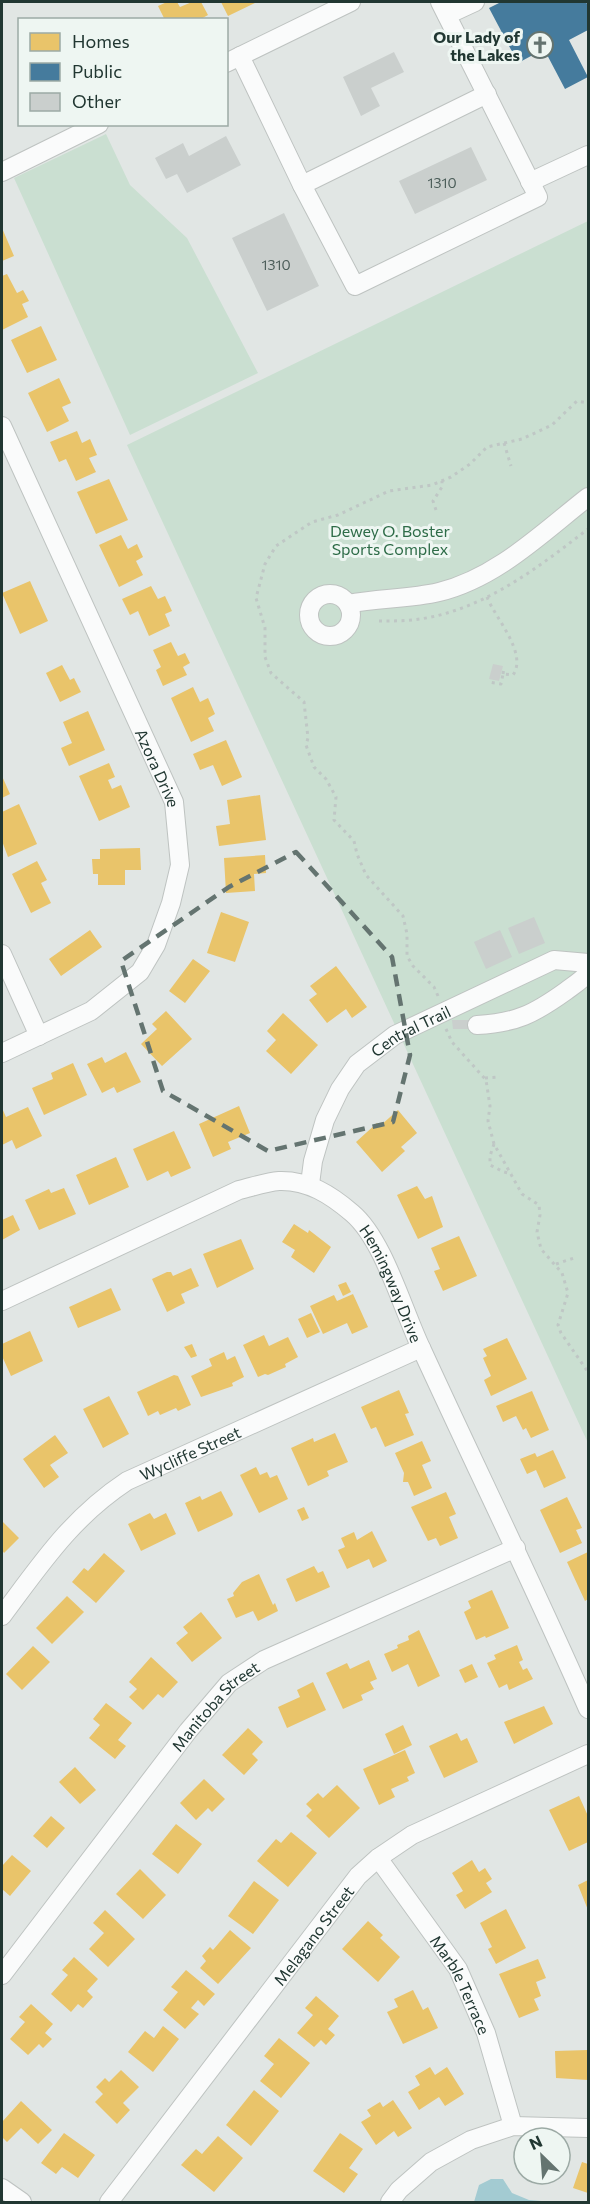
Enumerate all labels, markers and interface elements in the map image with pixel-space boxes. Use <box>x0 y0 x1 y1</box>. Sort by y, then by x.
legend <box>18 18 228 126</box>
place label: Our Lady of the Lakes <box>433 27 520 64</box>
text: Homes <box>72 30 130 52</box>
church icon: Our Lady of the Lakes <box>525 30 555 60</box>
text: Public <box>72 60 122 82</box>
text: Other <box>72 90 121 112</box>
house number: 1310 <box>427 174 457 191</box>
house number: 1310 <box>261 256 291 273</box>
park label: Dewey O. Boster Sports Complex <box>330 521 451 558</box>
street label: Azora Drive <box>132 725 184 808</box>
street label: Central Trail <box>366 1001 453 1060</box>
street label: Hemingway Drive <box>356 1220 427 1345</box>
street label: Wycliffe Street <box>136 1421 244 1484</box>
street label: Manitoba Street <box>167 1656 263 1755</box>
street label: Melagano Street <box>269 1881 357 1989</box>
street label: Marble Terrace <box>427 1931 495 2037</box>
north arrow <box>512 2126 572 2186</box>
text: N <box>526 2131 545 2153</box>

